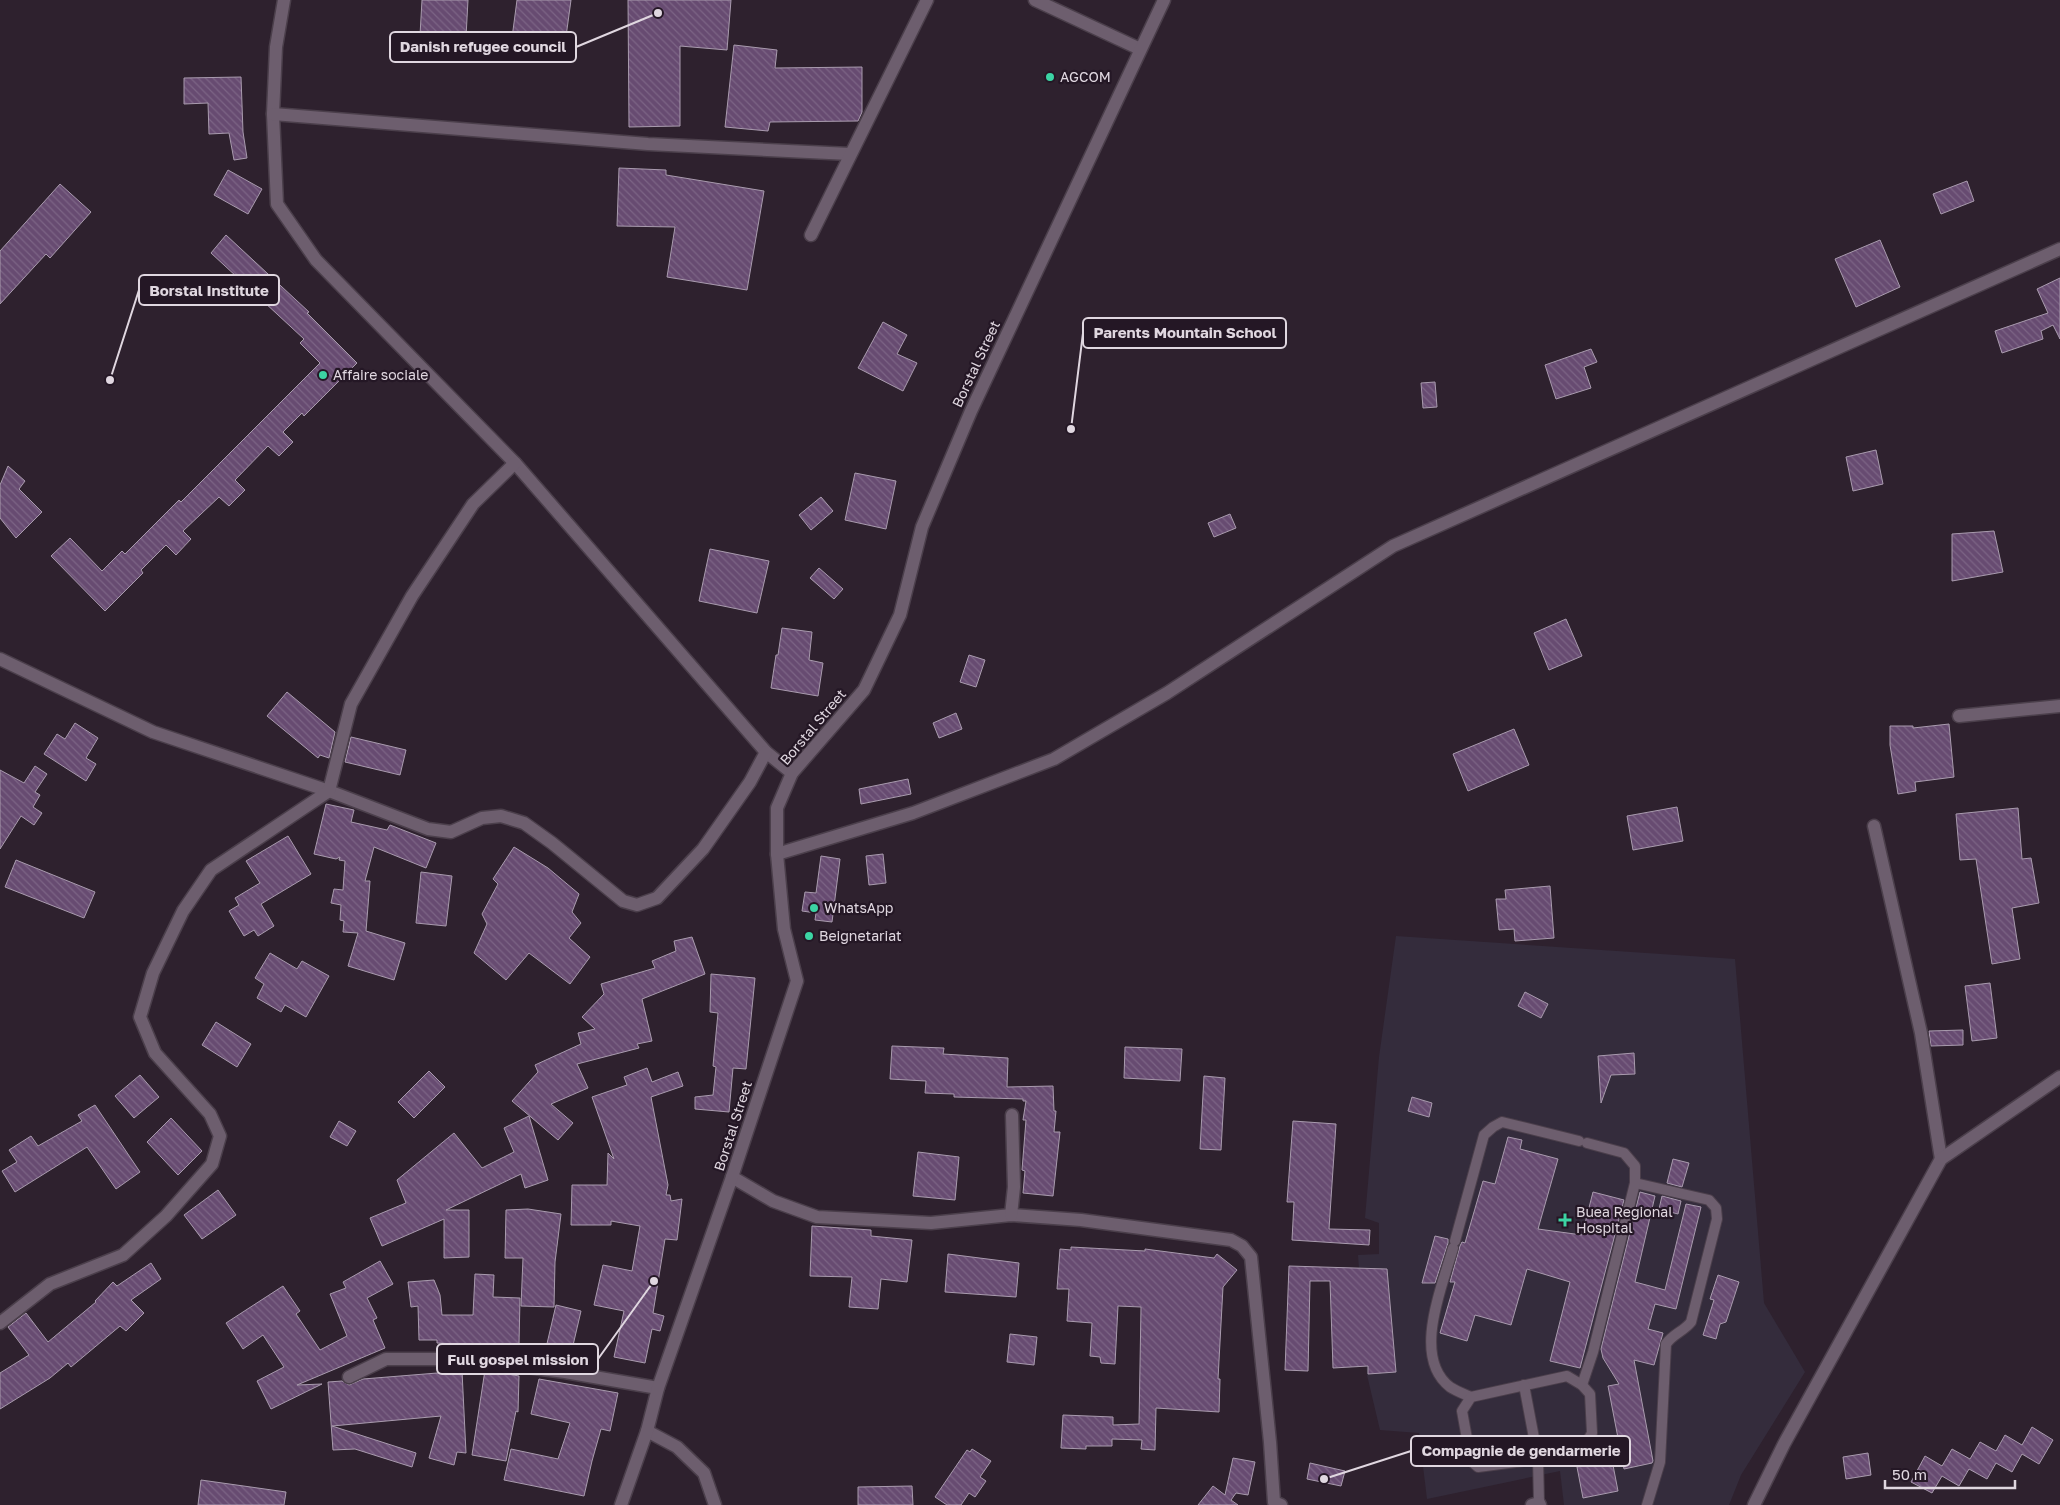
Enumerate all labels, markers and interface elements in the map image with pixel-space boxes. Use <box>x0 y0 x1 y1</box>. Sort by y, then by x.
callout: Danish refugee council <box>390 32 576 62</box>
text: Danish refugee council <box>400 37 566 55</box>
place label: AGCOM <box>1060 68 1111 85</box>
marker: AGCOM <box>1044 71 1056 83</box>
callout: Borstal Institute <box>139 275 279 305</box>
text: Borstal Institute <box>149 281 269 299</box>
street label: Borstal Street <box>948 318 1003 410</box>
callout: Parents Mountain School <box>1083 318 1286 348</box>
text: Parents Mountain School <box>1094 323 1277 341</box>
place label: Affaire sociale <box>333 366 428 383</box>
marker: Affaire sociale <box>317 369 329 381</box>
street label: Borstal Street <box>776 685 849 768</box>
place label: WhatsApp <box>824 899 893 916</box>
marker: WhatsApp <box>808 902 820 914</box>
place label: Beignetariat <box>819 927 902 944</box>
marker: Beignetariat <box>803 930 815 942</box>
street label: Borstal Street <box>710 1079 755 1173</box>
place label: Buea Regional Hospital <box>1576 1203 1673 1236</box>
marker: Buea Regional Hospital <box>1558 1213 1572 1227</box>
callout: Full gospel mission <box>437 1344 598 1374</box>
text: Full gospel mission <box>447 1350 589 1368</box>
callout: Compagnie de gendarmerie <box>1411 1436 1630 1466</box>
text: Compagnie de gendarmerie <box>1421 1441 1621 1459</box>
scale bar <box>1885 1458 2015 1490</box>
text: 50 m <box>1892 1465 1927 1483</box>

